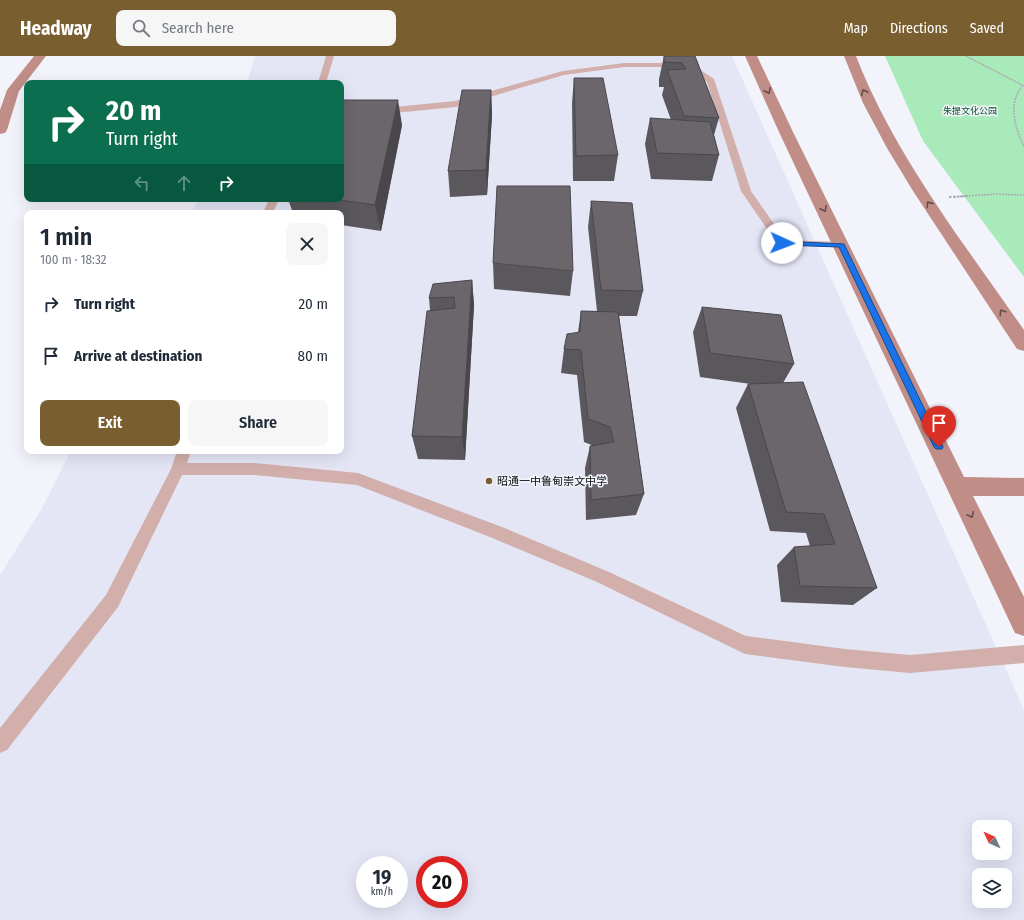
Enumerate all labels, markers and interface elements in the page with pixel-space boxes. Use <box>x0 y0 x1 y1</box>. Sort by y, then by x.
search box <box>116 10 396 46</box>
text: Headway <box>20 17 92 40</box>
icon: search <box>130 17 152 39</box>
text: Search here <box>162 19 234 37</box>
text: Map <box>844 20 868 37</box>
text: Directions <box>890 20 948 37</box>
text: Saved <box>970 20 1004 37</box>
one-way arrow <box>763 87 771 95</box>
one-way arrow <box>861 88 869 96</box>
text: 20 m <box>106 94 161 127</box>
icon: right <box>40 96 92 148</box>
park label: 朱提文化公园 <box>943 105 997 116</box>
text: Turn right <box>106 128 178 150</box>
icon: left <box>131 172 153 194</box>
icon: ahead <box>173 172 195 194</box>
icon: right <box>215 172 237 194</box>
one-way arrow <box>926 201 934 208</box>
one-way arrow <box>819 205 826 212</box>
position arrow <box>761 222 803 264</box>
text: 1 min <box>40 223 92 251</box>
button: close <box>286 223 328 265</box>
text: 100 m · 18:32 <box>40 252 106 267</box>
icon: right <box>40 293 62 315</box>
text: Turn right <box>74 295 135 313</box>
text: 20 m <box>299 295 328 313</box>
one-way arrow <box>1000 309 1007 316</box>
icon: arrive <box>40 345 62 367</box>
text: Arrive at destination <box>74 347 202 365</box>
text: 80 m <box>298 347 328 365</box>
button: Exit <box>40 400 180 446</box>
button: Share <box>188 400 328 446</box>
pin <box>922 406 956 447</box>
icon: arrive <box>928 412 950 434</box>
place label: 昭通一中鲁甸崇文中学 <box>497 475 607 488</box>
marker: 昭通一中鲁甸崇文中学 <box>484 476 494 486</box>
one-way arrow <box>967 511 974 518</box>
north arrow <box>972 820 1012 860</box>
map controls <box>972 820 1012 908</box>
speed limit sign: 20 <box>416 856 468 908</box>
text: 19 <box>373 865 391 889</box>
button: layers <box>972 868 1012 908</box>
text: km/h <box>371 886 393 898</box>

